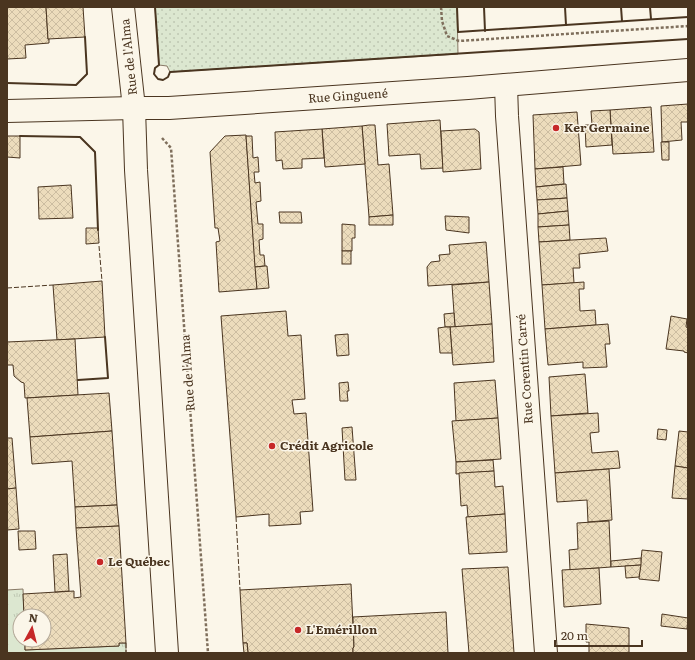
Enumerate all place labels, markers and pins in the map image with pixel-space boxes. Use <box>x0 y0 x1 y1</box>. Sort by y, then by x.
place label: Ker Germaine <box>564 118 650 136</box>
marker: Ker Germaine <box>551 123 561 133</box>
place label: Crédit Agricole <box>280 436 374 454</box>
marker: Crédit Agricole <box>267 441 277 451</box>
place label: Le Québec <box>108 552 171 570</box>
marker: Le Québec <box>95 557 105 567</box>
place label: L'Emérillon <box>306 620 378 638</box>
marker: L'Emérillon <box>293 625 303 635</box>

